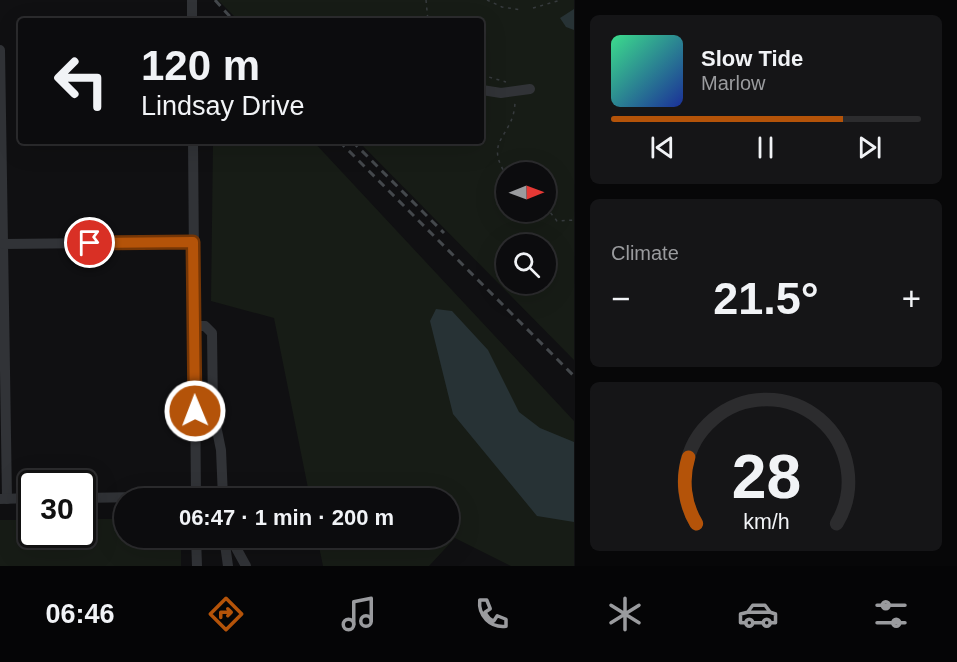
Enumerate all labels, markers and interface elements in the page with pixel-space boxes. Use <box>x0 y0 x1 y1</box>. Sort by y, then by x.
icon: left <box>42 42 120 120</box>
text: 120 m <box>141 42 260 89</box>
text: Slow Tide <box>701 46 803 71</box>
text: Marlow <box>701 72 765 94</box>
text: Lindsay Drive <box>141 91 305 121</box>
icon: previous <box>646 131 679 164</box>
icon: pause <box>749 131 782 164</box>
icon: next <box>853 131 886 164</box>
north arrow <box>496 162 556 222</box>
map controls <box>496 162 556 294</box>
pin <box>64 217 115 268</box>
icon: arrive <box>73 226 106 259</box>
button: search <box>496 234 556 294</box>
text: Climate <box>611 242 679 264</box>
text: 21.5° <box>713 273 819 324</box>
text: − <box>611 280 630 317</box>
text: + <box>902 280 921 317</box>
position arrow <box>163 379 227 443</box>
text: 28 <box>731 442 801 511</box>
speed limit sign: 30 <box>18 470 96 548</box>
text: 06:47 · 1 min · 200 m <box>179 505 394 530</box>
text: km/h <box>743 510 789 534</box>
icon: directions <box>205 593 247 635</box>
icon: music <box>338 593 380 635</box>
icon: phone <box>471 593 513 635</box>
icon: climate <box>604 593 646 635</box>
icon: car <box>737 593 779 635</box>
icon: filters <box>870 593 912 635</box>
text: 06:46 <box>45 599 114 629</box>

